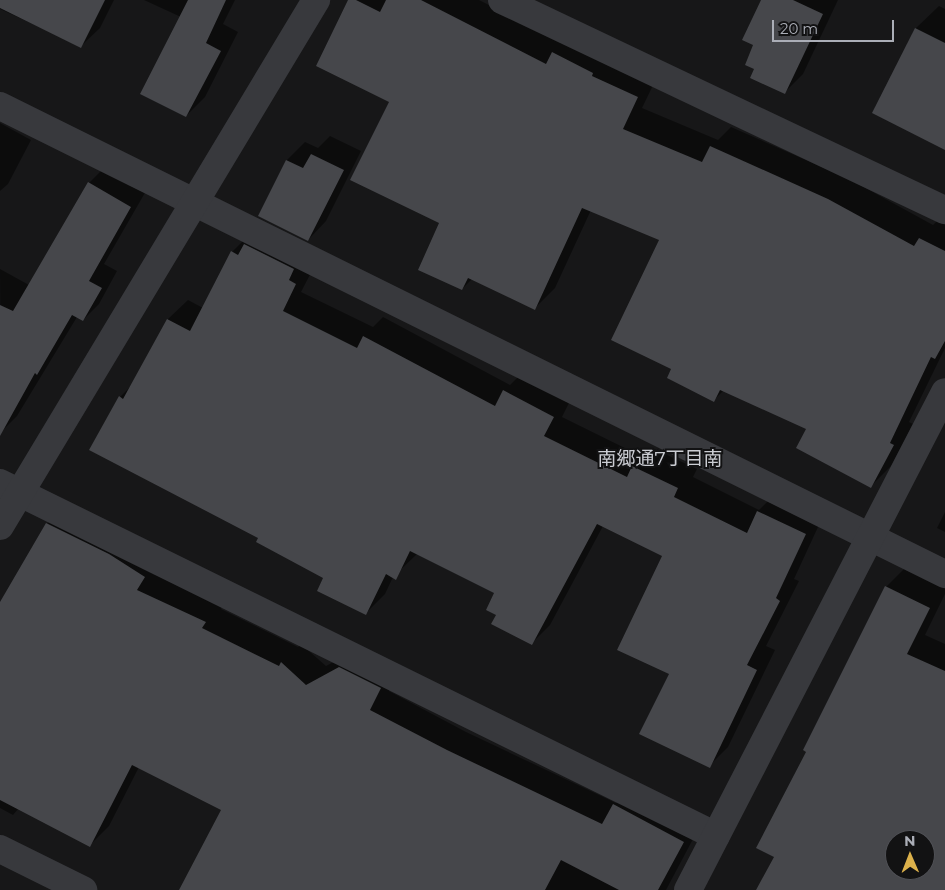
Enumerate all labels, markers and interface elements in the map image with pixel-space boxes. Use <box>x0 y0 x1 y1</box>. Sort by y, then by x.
scale bar <box>775 10 898 42</box>
text: 20 m <box>780 19 818 38</box>
district label: 南郷通7丁目南 <box>597 448 723 470</box>
north arrow <box>885 830 935 880</box>
text: N <box>904 832 916 850</box>

